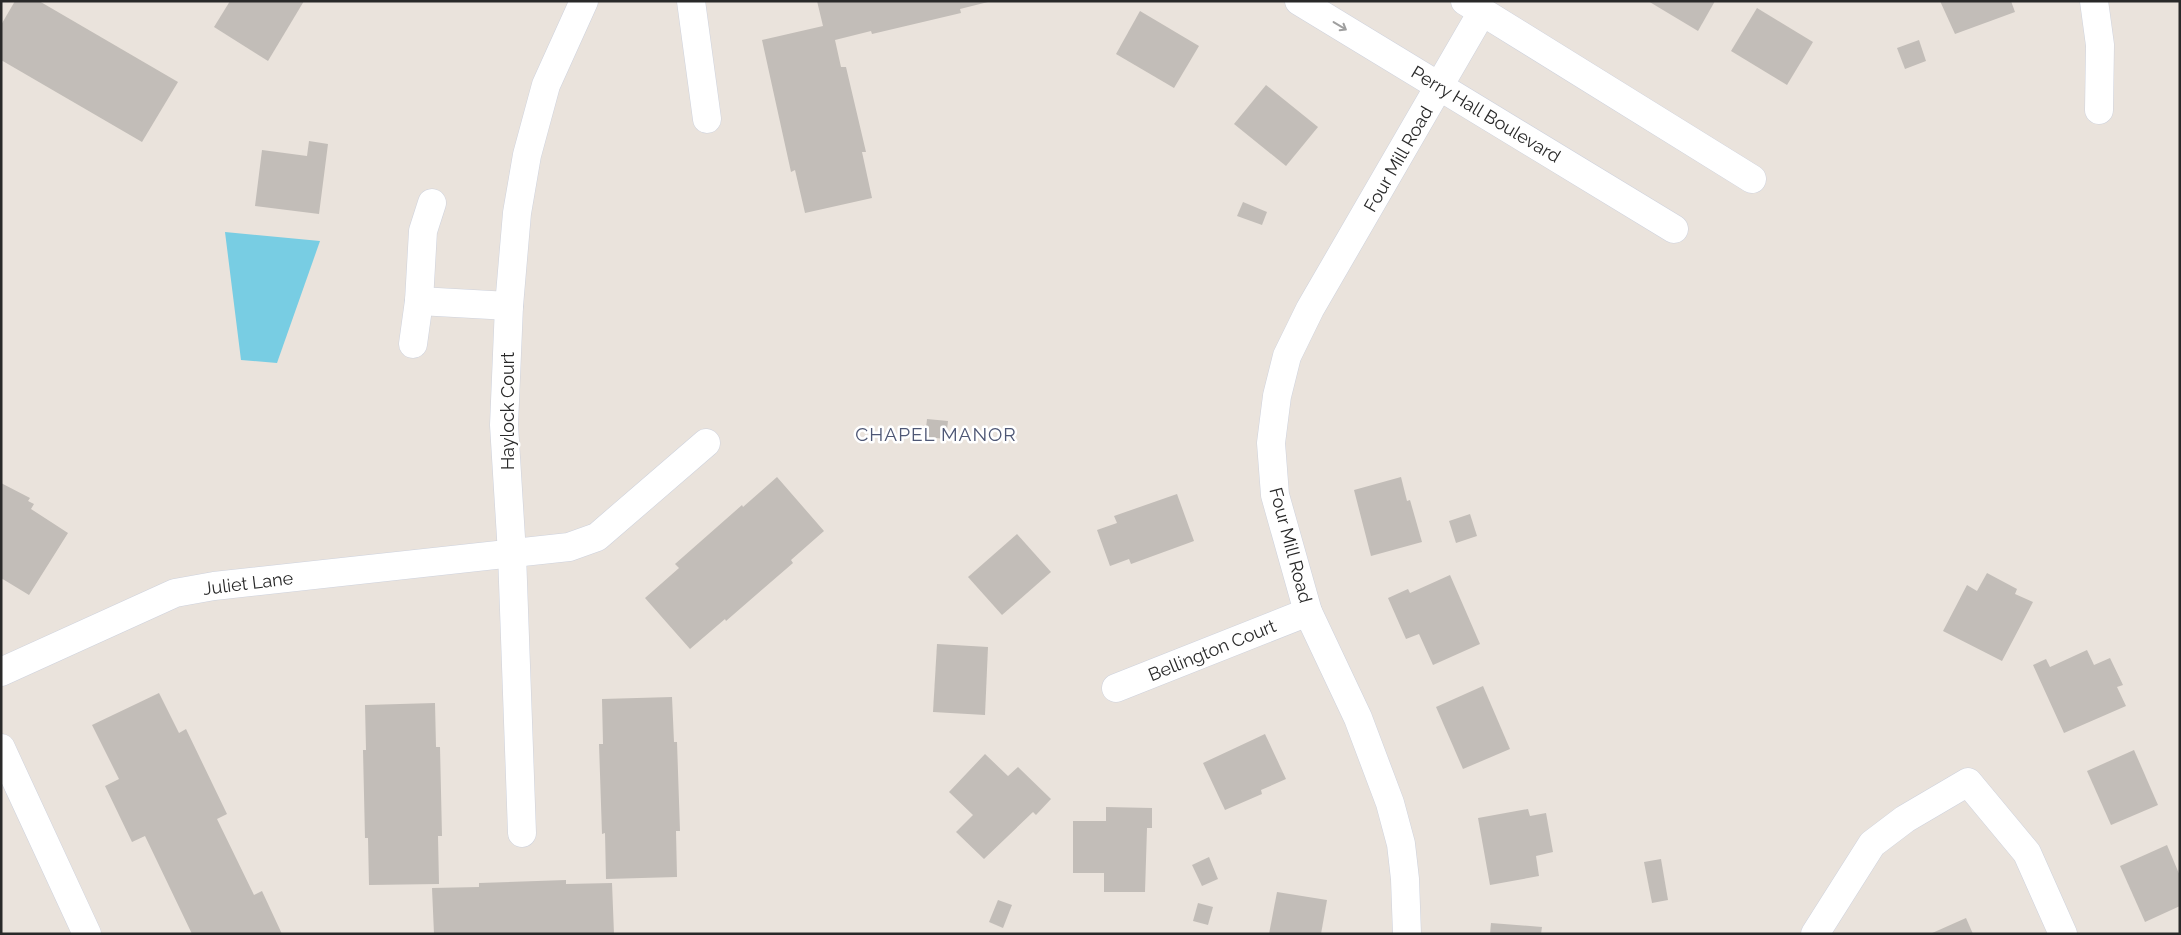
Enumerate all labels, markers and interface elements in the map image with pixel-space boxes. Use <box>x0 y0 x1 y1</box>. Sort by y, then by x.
one-way arrow <box>1333 22 1347 32</box>
street label: Perry Hall Boulevard <box>1408 61 1564 167</box>
street label: Four Mill Road <box>1359 102 1437 216</box>
street label: Haylock Court <box>497 352 518 470</box>
district label: CHAPEL MANOR <box>855 423 1017 445</box>
street label: Four Mill Road <box>1266 485 1316 605</box>
street label: Juliet Lane <box>202 567 295 599</box>
street label: Bellington Court <box>1145 615 1279 685</box>

